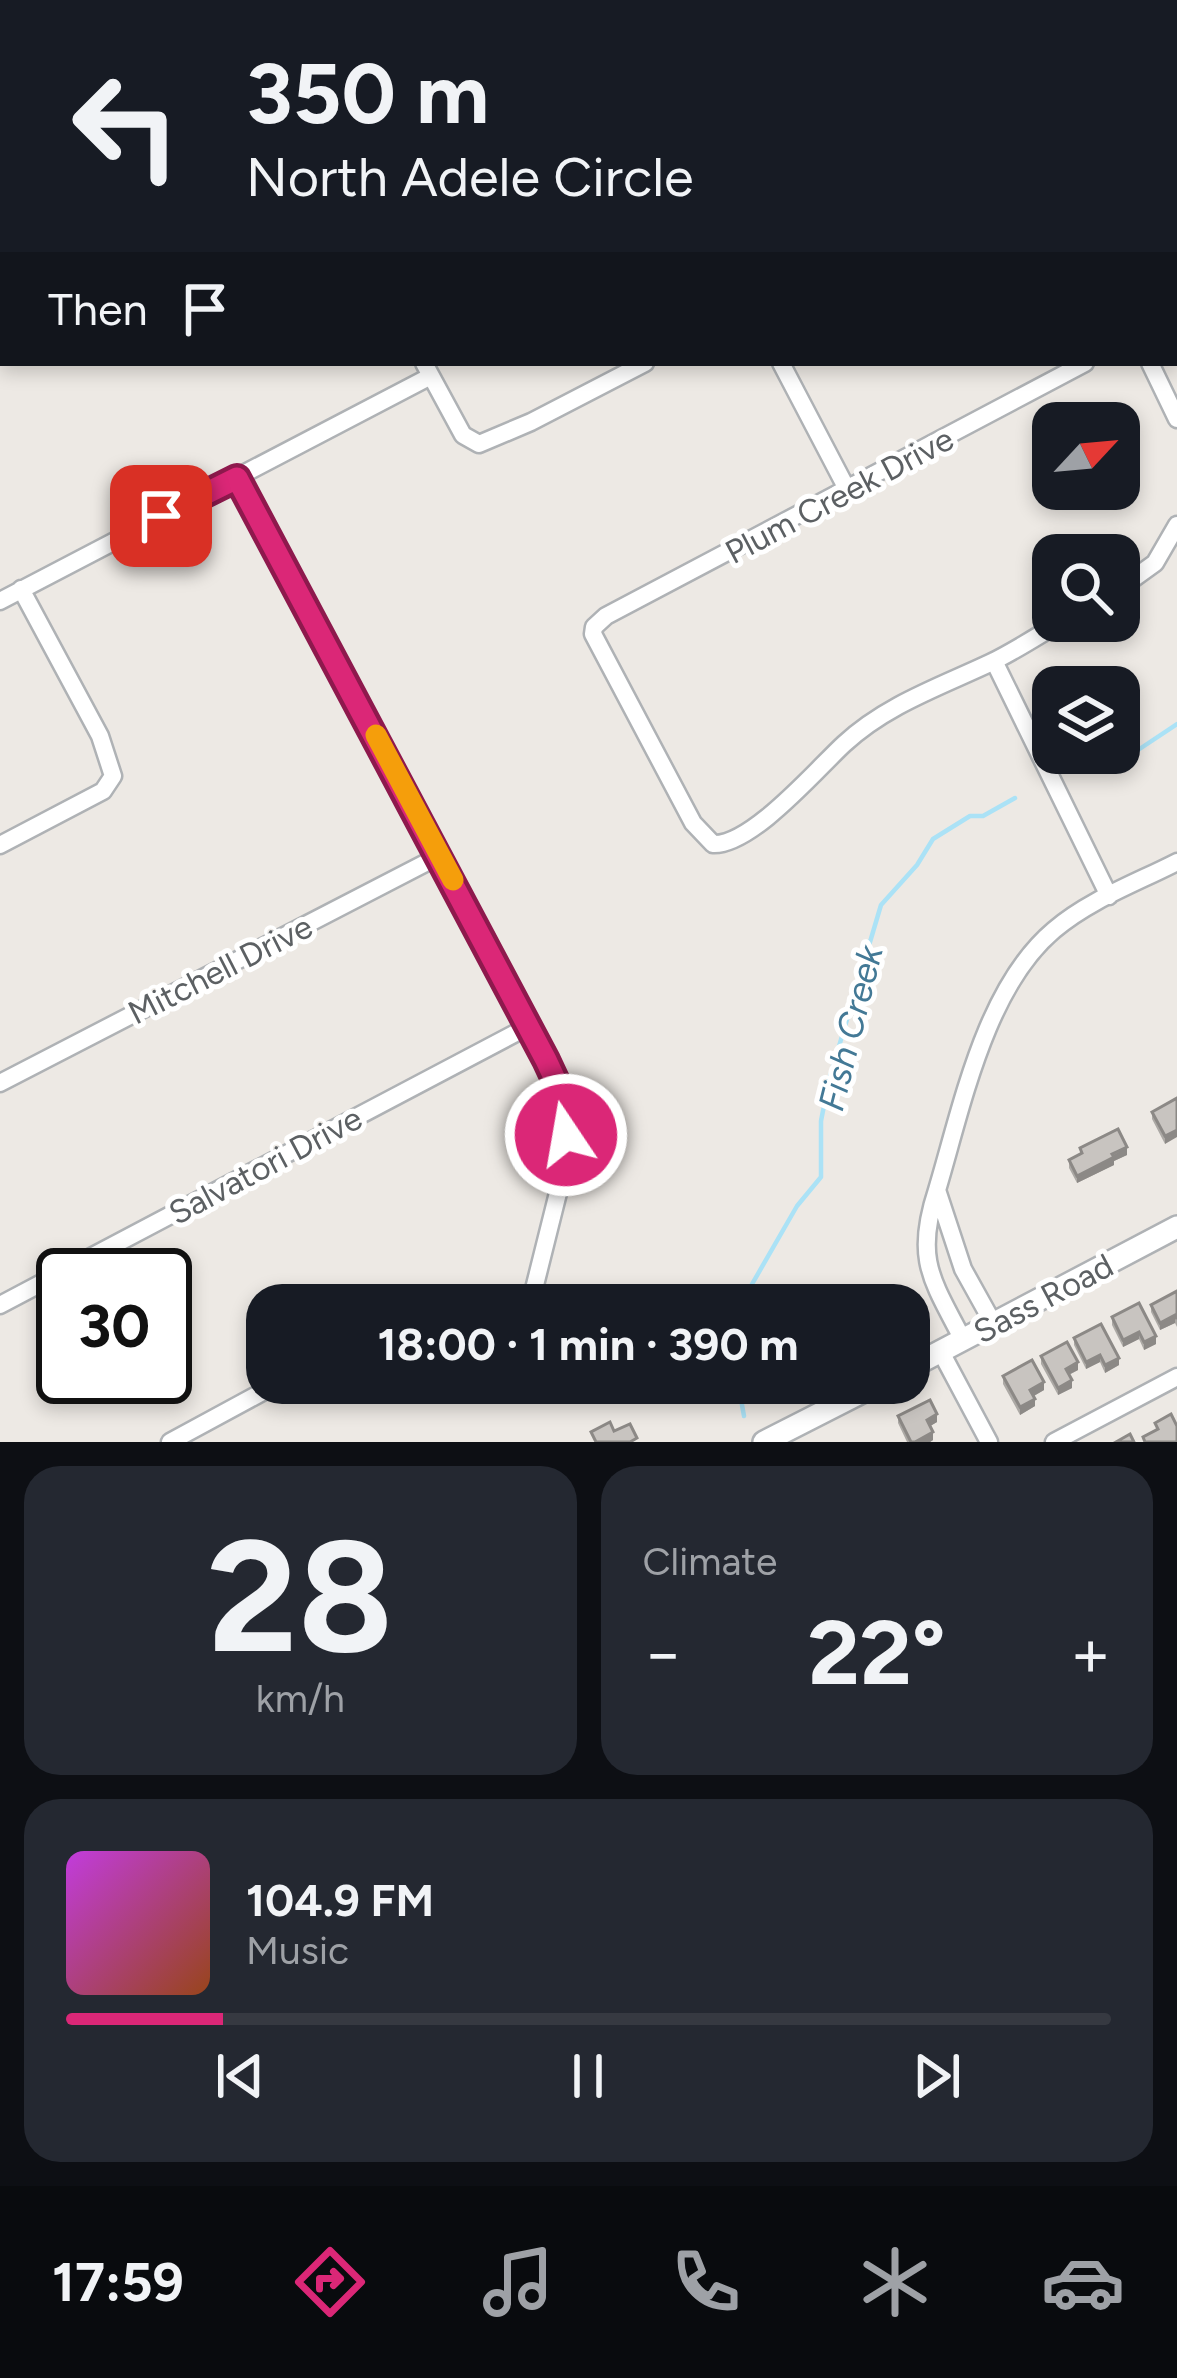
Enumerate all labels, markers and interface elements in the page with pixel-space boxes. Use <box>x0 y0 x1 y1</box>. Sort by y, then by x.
text: 350 m <box>246 43 489 144</box>
icon: left <box>48 48 204 204</box>
text: North Adele Circle <box>246 145 694 210</box>
icon: arrive <box>172 276 238 342</box>
text: Then <box>48 282 148 336</box>
north arrow <box>1032 402 1140 510</box>
map controls <box>1032 402 1140 774</box>
street label: Plum Creek Drive <box>719 419 960 572</box>
pin <box>110 465 212 567</box>
icon: arrive <box>128 483 194 549</box>
button: search <box>1032 534 1140 642</box>
button: layers <box>1032 666 1140 774</box>
street label: Mitchell Drive <box>122 906 319 1032</box>
water label: Fish Creek <box>809 940 892 1115</box>
position arrow <box>503 1072 629 1198</box>
street label: Salvatori Drive <box>162 1098 368 1233</box>
street label: Sass Road <box>967 1246 1119 1351</box>
speed limit sign: 30 <box>36 1248 192 1404</box>
text: 18:00 · 1 min · 390 m <box>377 1317 799 1371</box>
text: 28 <box>207 1503 393 1690</box>
text: Climate <box>643 1538 777 1585</box>
text: 22° <box>808 1598 946 1707</box>
text: − <box>643 1613 684 1693</box>
text: + <box>1070 1613 1111 1693</box>
text: km/h <box>256 1675 345 1722</box>
text: 104.9 FM <box>246 1873 434 1927</box>
text: Music <box>246 1927 349 1974</box>
icon: previous <box>207 2043 273 2109</box>
icon: pause <box>555 2043 621 2109</box>
icon: next <box>904 2043 970 2109</box>
icon: directions <box>288 2240 372 2324</box>
icon: music <box>476 2240 560 2324</box>
icon: phone <box>664 2240 748 2324</box>
icon: climate <box>853 2240 937 2324</box>
icon: car <box>1041 2240 1125 2324</box>
text: 17:59 <box>52 2250 184 2315</box>

